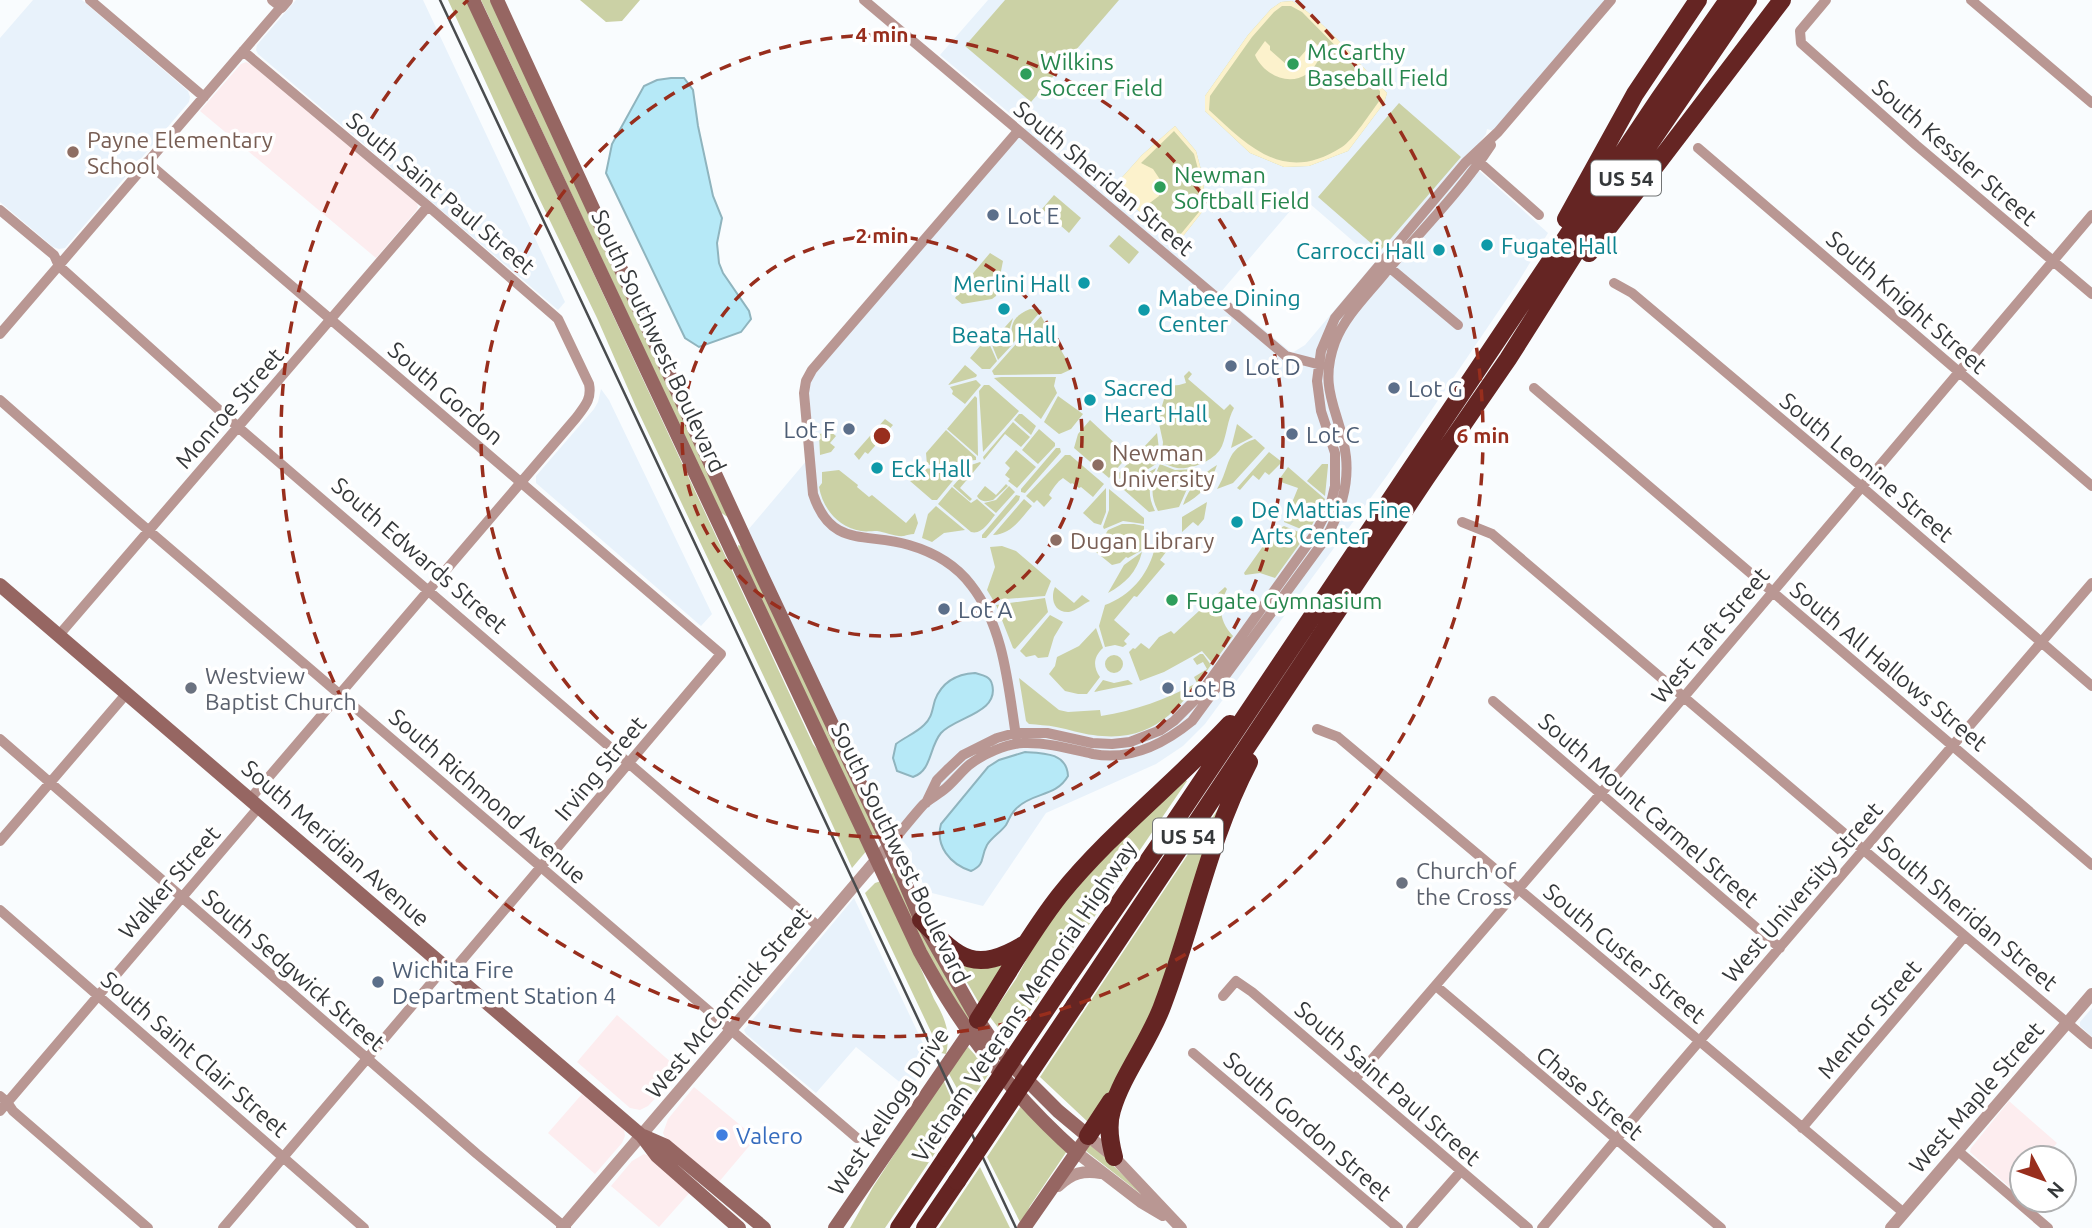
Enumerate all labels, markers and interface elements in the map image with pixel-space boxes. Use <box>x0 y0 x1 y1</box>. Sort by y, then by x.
text: 4 min <box>855 22 909 46</box>
place label: McCarthy Baseball Field <box>1307 39 1449 90</box>
place label: Wilkins Soccer Field <box>1040 49 1163 100</box>
marker: McCarthy Baseball Field <box>1285 56 1301 72</box>
marker: Wilkins Soccer Field <box>1018 66 1034 82</box>
street label: South Kessler Street <box>1868 74 2042 230</box>
street label: South Sheridan Street <box>1009 96 1199 260</box>
street label: South Saint Paul Street <box>342 107 540 279</box>
place label: Payne Elementary School <box>87 127 273 178</box>
marker: Payne Elementary School <box>65 144 81 160</box>
road number: US 54 <box>1591 160 1661 196</box>
place label: Newman Softball Field <box>1174 162 1310 213</box>
marker: Newman Softball Field <box>1152 179 1168 195</box>
place label: Lot E <box>1007 203 1059 228</box>
street label: South Southwest Boulevard <box>587 206 731 476</box>
marker: Lot E <box>985 207 1001 223</box>
text: 2 min <box>855 223 909 247</box>
street label: South Knight Street <box>1822 226 1992 378</box>
place label: Fugate Hall <box>1501 233 1618 258</box>
marker: Fugate Hall <box>1479 237 1495 253</box>
place label: Carrocci Hall <box>1296 238 1425 263</box>
marker: Carrocci Hall <box>1431 242 1447 258</box>
place label: Merlini Hall <box>953 271 1070 296</box>
marker: Merlini Hall <box>1076 275 1092 291</box>
place label: Mabee Dining Center <box>1158 285 1301 336</box>
marker: Beata Hall <box>996 301 1012 317</box>
marker: Mabee Dining Center <box>1136 302 1152 318</box>
place label: Beata Hall <box>951 322 1057 347</box>
street label: South Gordon <box>384 336 508 450</box>
street label: Monroe Street <box>170 343 288 473</box>
place label: Lot D <box>1245 354 1301 379</box>
marker: Lot D <box>1223 358 1239 374</box>
place label: Sacred Heart Hall <box>1104 375 1207 426</box>
place label: Lot G <box>1408 376 1463 401</box>
marker: Lot G <box>1386 380 1402 396</box>
street label: South Leonine Street <box>1775 387 1959 547</box>
marker: Sacred Heart Hall <box>1082 392 1098 408</box>
place label: Lot F <box>783 417 835 442</box>
marker: Lot F <box>841 421 857 437</box>
place label: Lot C <box>1306 422 1360 447</box>
text: 6 min <box>1456 423 1510 447</box>
centre of rings <box>870 424 894 448</box>
marker: Lot C <box>1284 426 1300 442</box>
place label: Newman University <box>1112 440 1215 491</box>
place label: Eck Hall <box>891 456 971 481</box>
marker: Newman University <box>1090 457 1106 473</box>
marker: Eck Hall <box>869 460 885 476</box>
street label: South Edwards Street <box>327 472 513 638</box>
place label: De Mattias Fine Arts Center <box>1251 497 1411 548</box>
marker: De Mattias Fine Arts Center <box>1229 514 1245 530</box>
place label: Dugan Library <box>1070 528 1214 553</box>
marker: Dugan Library <box>1048 532 1064 548</box>
street label: West Taft Street <box>1646 562 1774 708</box>
street label: South All Hallows Street <box>1786 576 1992 756</box>
place label: Fugate Gymnasium <box>1186 588 1382 613</box>
marker: Fugate Gymnasium <box>1164 592 1180 608</box>
place label: Lot A <box>958 597 1012 622</box>
marker: Lot A <box>936 601 952 617</box>
place label: Westview Baptist Church <box>205 663 357 714</box>
place label: Lot B <box>1182 676 1236 701</box>
marker: Westview Baptist Church <box>183 680 199 696</box>
marker: Lot B <box>1160 680 1176 696</box>
street label: South Richmond Avenue <box>385 704 591 888</box>
street label: South Mount Carmel Street <box>1534 708 1764 912</box>
street label: Irving Street <box>549 711 651 825</box>
street label: South Southwest Boulevard <box>827 719 975 987</box>
street label: South Meridian Avenue <box>237 755 435 931</box>
street label: West University Street <box>1717 797 1887 987</box>
road number: US 54 <box>1153 818 1223 854</box>
street label: Walker Street <box>113 821 225 943</box>
street label: South Sheridan Street <box>1873 831 2063 995</box>
street label: Vietnam Veterans Memorial Highway <box>907 836 1141 1166</box>
place label: Church of the Cross <box>1416 858 1517 909</box>
marker: Church of the Cross <box>1394 875 1410 891</box>
street label: South Custer Street <box>1539 878 1711 1028</box>
street label: South Sedgwick Street <box>198 884 390 1056</box>
street label: West McCormick Street <box>641 901 815 1103</box>
street label: Mentor Street <box>1812 955 1926 1083</box>
place label: Wichita Fire Department Station 4 <box>392 957 616 1008</box>
street label: South Saint Clair Street <box>97 966 293 1142</box>
marker: Wichita Fire Department Station 4 <box>370 974 386 990</box>
street label: South Saint Paul Street <box>1290 996 1486 1170</box>
street label: West Maple Street <box>1904 1017 2048 1177</box>
street label: West Kellogg Drive <box>823 1023 953 1199</box>
street label: Chase Street <box>1532 1041 1648 1145</box>
street label: South Gordon Street <box>1219 1047 1397 1205</box>
place label: Valero <box>736 1123 803 1148</box>
marker: Valero <box>714 1127 730 1143</box>
north arrow <box>2008 1144 2078 1214</box>
text: N <box>2043 1178 2069 1203</box>

